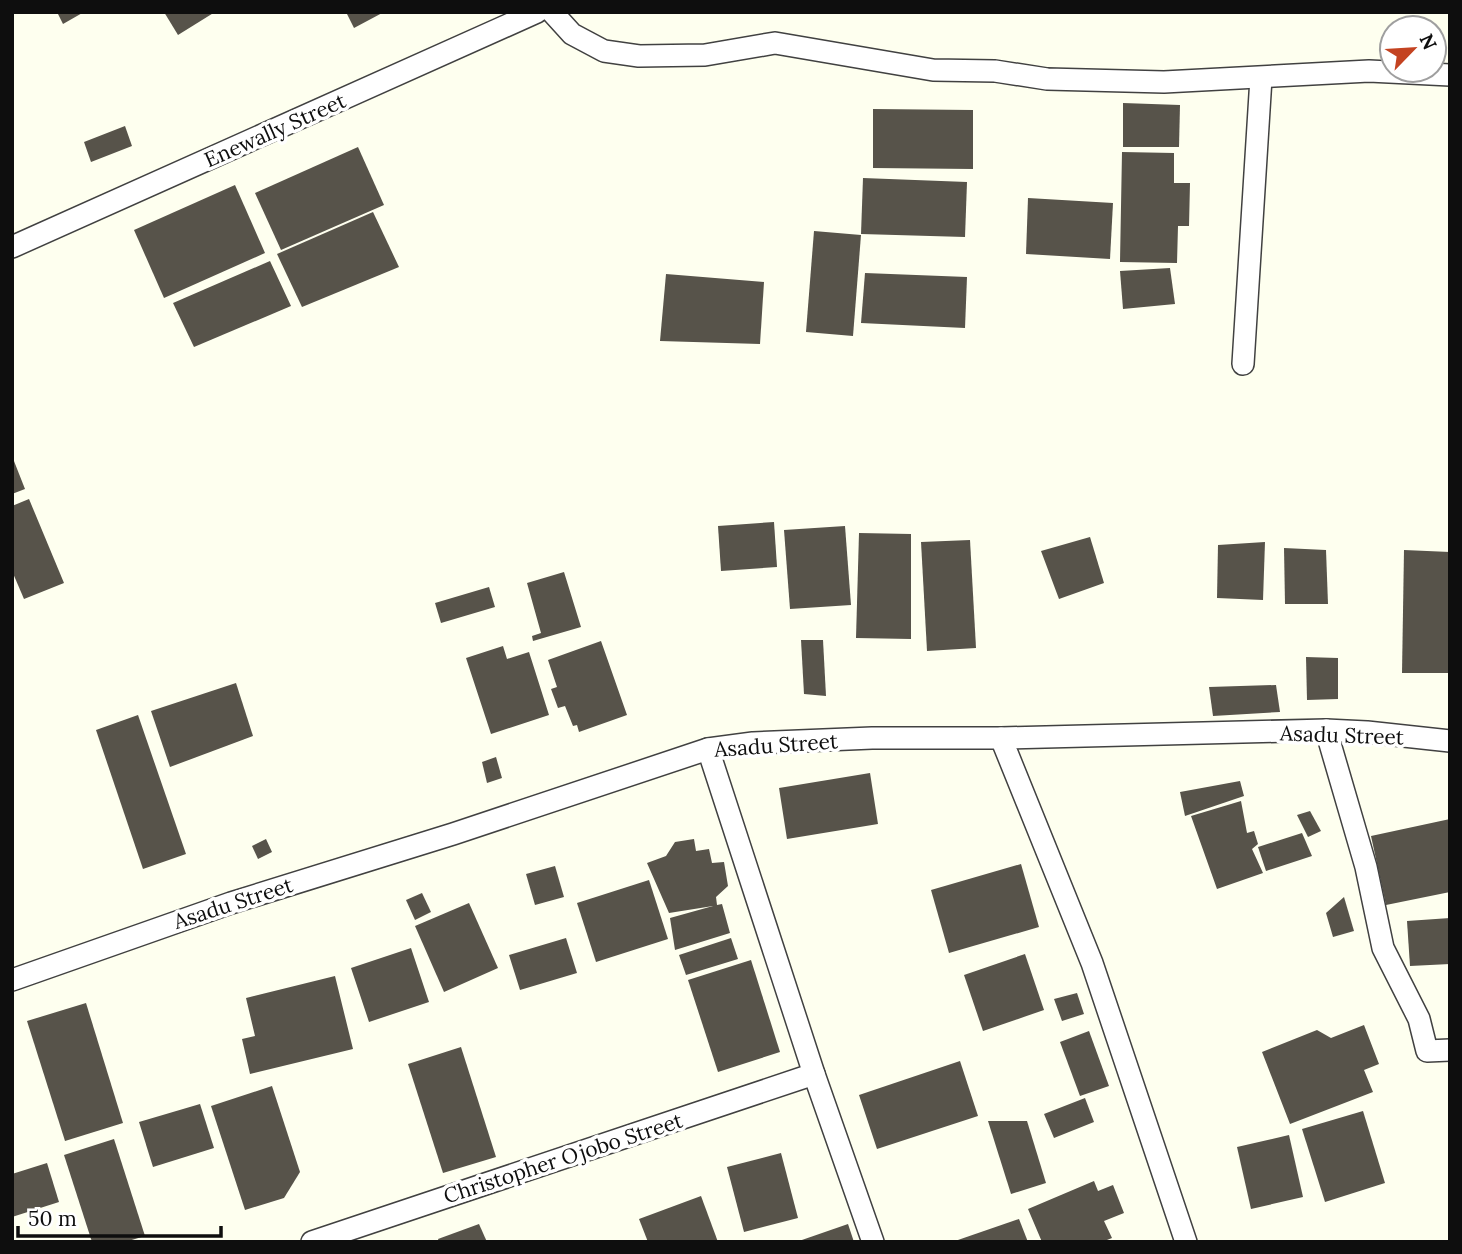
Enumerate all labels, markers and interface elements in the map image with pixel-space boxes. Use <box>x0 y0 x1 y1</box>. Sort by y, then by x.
north arrow <box>1378 14 1448 84</box>
text: N <box>1414 30 1443 54</box>
street label: Enewally Street <box>200 86 351 173</box>
street label: Asadu Street <box>1279 719 1405 751</box>
street label: Asadu Street <box>712 727 840 763</box>
street label: Asadu Street <box>169 871 297 935</box>
street label: Christopher Ojobo Street <box>440 1106 687 1209</box>
scale bar <box>18 1194 220 1238</box>
text: 50 m <box>28 1205 77 1232</box>

